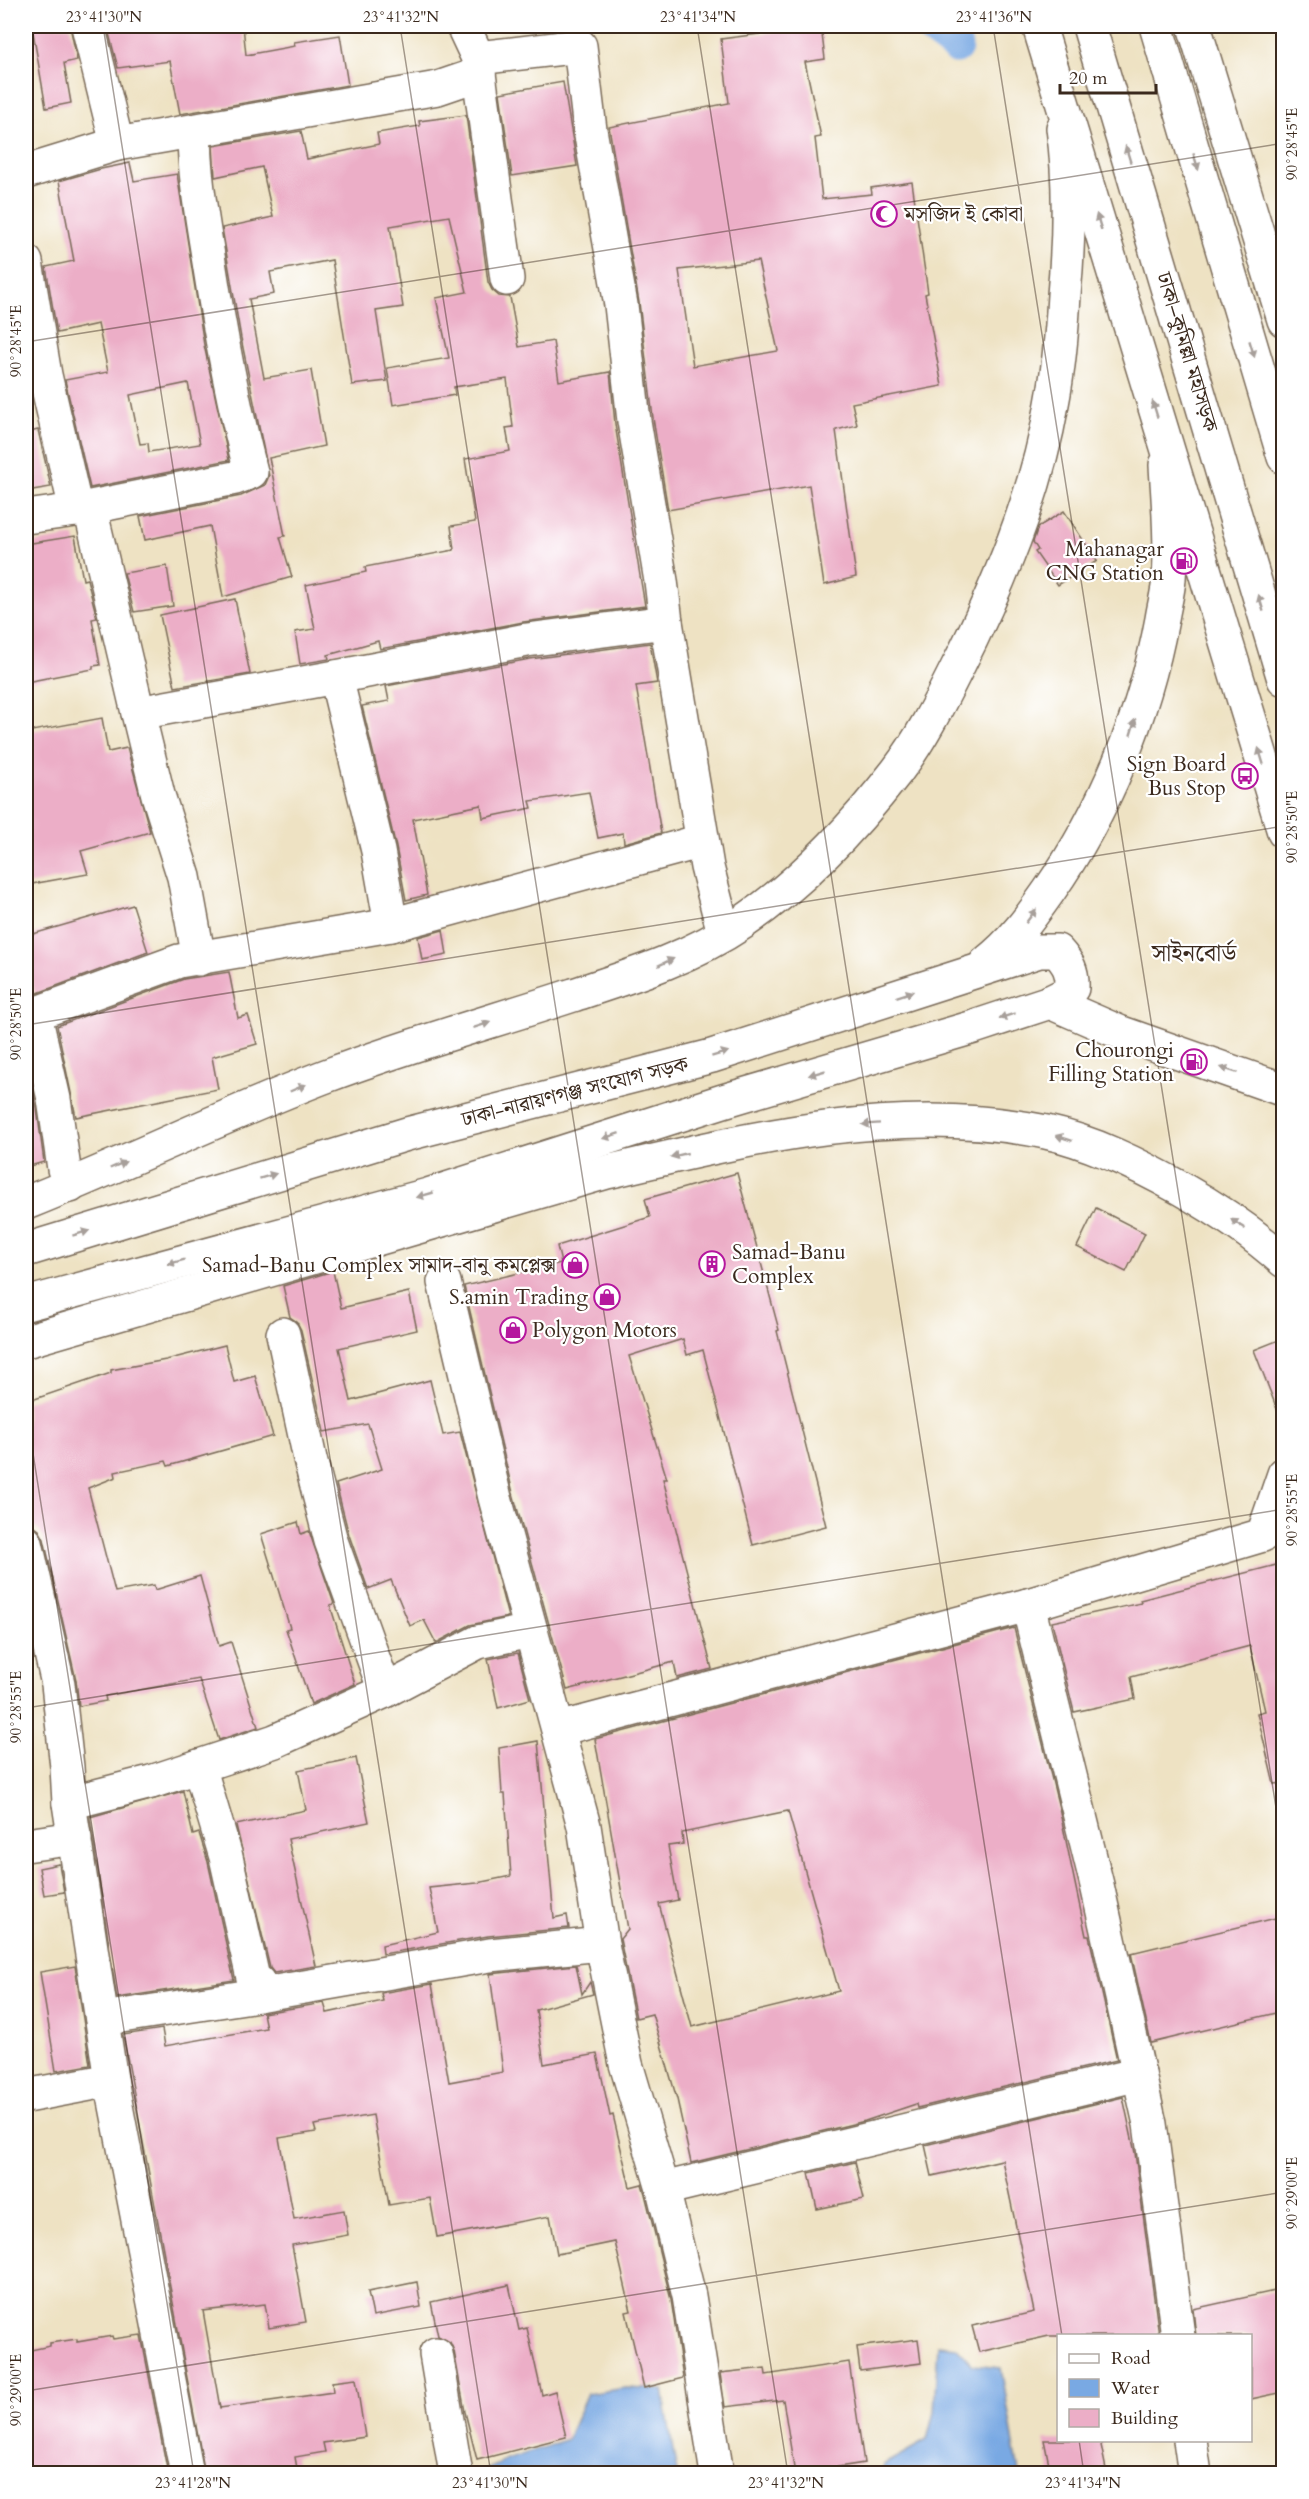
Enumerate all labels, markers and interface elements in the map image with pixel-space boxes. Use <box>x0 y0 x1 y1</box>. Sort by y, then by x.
text: 23°41'30"N <box>66 7 142 27</box>
text: 23°41'32"N <box>363 7 439 27</box>
text: 23°41'34"N <box>660 7 736 27</box>
text: 23°41'36"N <box>956 7 1032 27</box>
scale bar <box>1060 57 1156 95</box>
text: 20 m <box>1069 66 1108 91</box>
text: 90°28'45"E <box>1282 108 1302 180</box>
one-way arrow <box>1123 145 1132 163</box>
one-way arrow <box>1192 153 1201 171</box>
mosque icon: মসজিদ ই কোবা <box>869 199 899 229</box>
place label: মসজিদ ই কোবা <box>903 200 1023 229</box>
one-way arrow <box>1094 213 1103 231</box>
street label: ঢাকা–কুমিল্লা মহাসড়ক <box>1149 268 1225 436</box>
text: 90°28'45"E <box>6 305 26 377</box>
one-way arrow <box>1248 340 1257 358</box>
one-way arrow <box>1150 400 1159 418</box>
place label: Mahanagar CNG Station <box>1046 535 1164 588</box>
fuel station icon: Mahanagar CNG Station <box>1169 546 1199 576</box>
one-way arrow <box>1256 594 1265 612</box>
one-way arrow <box>1129 718 1138 736</box>
one-way arrow <box>1256 747 1265 765</box>
place label: Sign Board Bus Stop <box>1127 750 1226 803</box>
bus stop icon: Sign Board Bus Stop <box>1230 761 1260 791</box>
text: 90°28'50"E <box>1282 791 1302 863</box>
one-way arrow <box>1025 908 1037 924</box>
district label: সাইনবোর্ড <box>1151 937 1238 970</box>
one-way arrow <box>658 958 675 967</box>
text: 90°28'50"E <box>6 988 26 1060</box>
one-way arrow <box>896 989 914 998</box>
one-way arrow <box>998 1012 1016 1021</box>
one-way arrow <box>473 1019 491 1029</box>
place label: Chourongi Filling Station <box>1048 1036 1174 1089</box>
fuel station icon: Chourongi Filling Station <box>1179 1047 1209 1077</box>
street label: ঢাকা-নারায়ণগঞ্জ সংযোগ সড়ক <box>458 1049 693 1134</box>
one-way arrow <box>711 1049 729 1058</box>
one-way arrow <box>1220 1064 1238 1074</box>
one-way arrow <box>808 1069 826 1078</box>
one-way arrow <box>289 1083 307 1093</box>
one-way arrow <box>861 1119 880 1128</box>
one-way arrow <box>602 1132 620 1142</box>
one-way arrow <box>1055 1132 1073 1142</box>
one-way arrow <box>669 1150 688 1160</box>
one-way arrow <box>110 1160 127 1169</box>
one-way arrow <box>259 1171 277 1180</box>
one-way arrow <box>416 1191 434 1200</box>
one-way arrow <box>1229 1219 1246 1230</box>
one-way arrow <box>73 1228 91 1237</box>
place label: Samad-Banu Complex <box>732 1238 846 1291</box>
building icon: Samad-Banu Complex <box>697 1249 727 1279</box>
shop icon: Samad-Banu Complex সামাদ-বানু কমপ্লেক্স <box>560 1250 590 1280</box>
place label: Samad-Banu Complex সামাদ-বানু কমপ্লেক্স <box>202 1251 557 1280</box>
one-way arrow <box>167 1258 185 1268</box>
shop icon: S.amin Trading <box>592 1282 622 1312</box>
place label: S.amin Trading <box>449 1283 588 1312</box>
shop icon: Polygon Motors <box>498 1315 528 1345</box>
place label: Polygon Motors <box>532 1316 677 1345</box>
text: 90°28'55"E <box>1282 1474 1302 1546</box>
text: 90°28'55"E <box>6 1671 26 1743</box>
text: 90°29'00"E <box>1282 2157 1302 2229</box>
legend <box>1057 2334 1252 2442</box>
text: Road <box>1111 2346 1151 2371</box>
text: 90°29'00"E <box>6 2354 26 2426</box>
text: Water <box>1110 2376 1160 2401</box>
text: Building <box>1111 2406 1179 2431</box>
text: 23°41'28"N <box>155 2473 231 2493</box>
text: 23°41'30"N <box>452 2473 528 2493</box>
text: 23°41'32"N <box>748 2473 824 2493</box>
text: 23°41'34"N <box>1045 2473 1121 2493</box>

